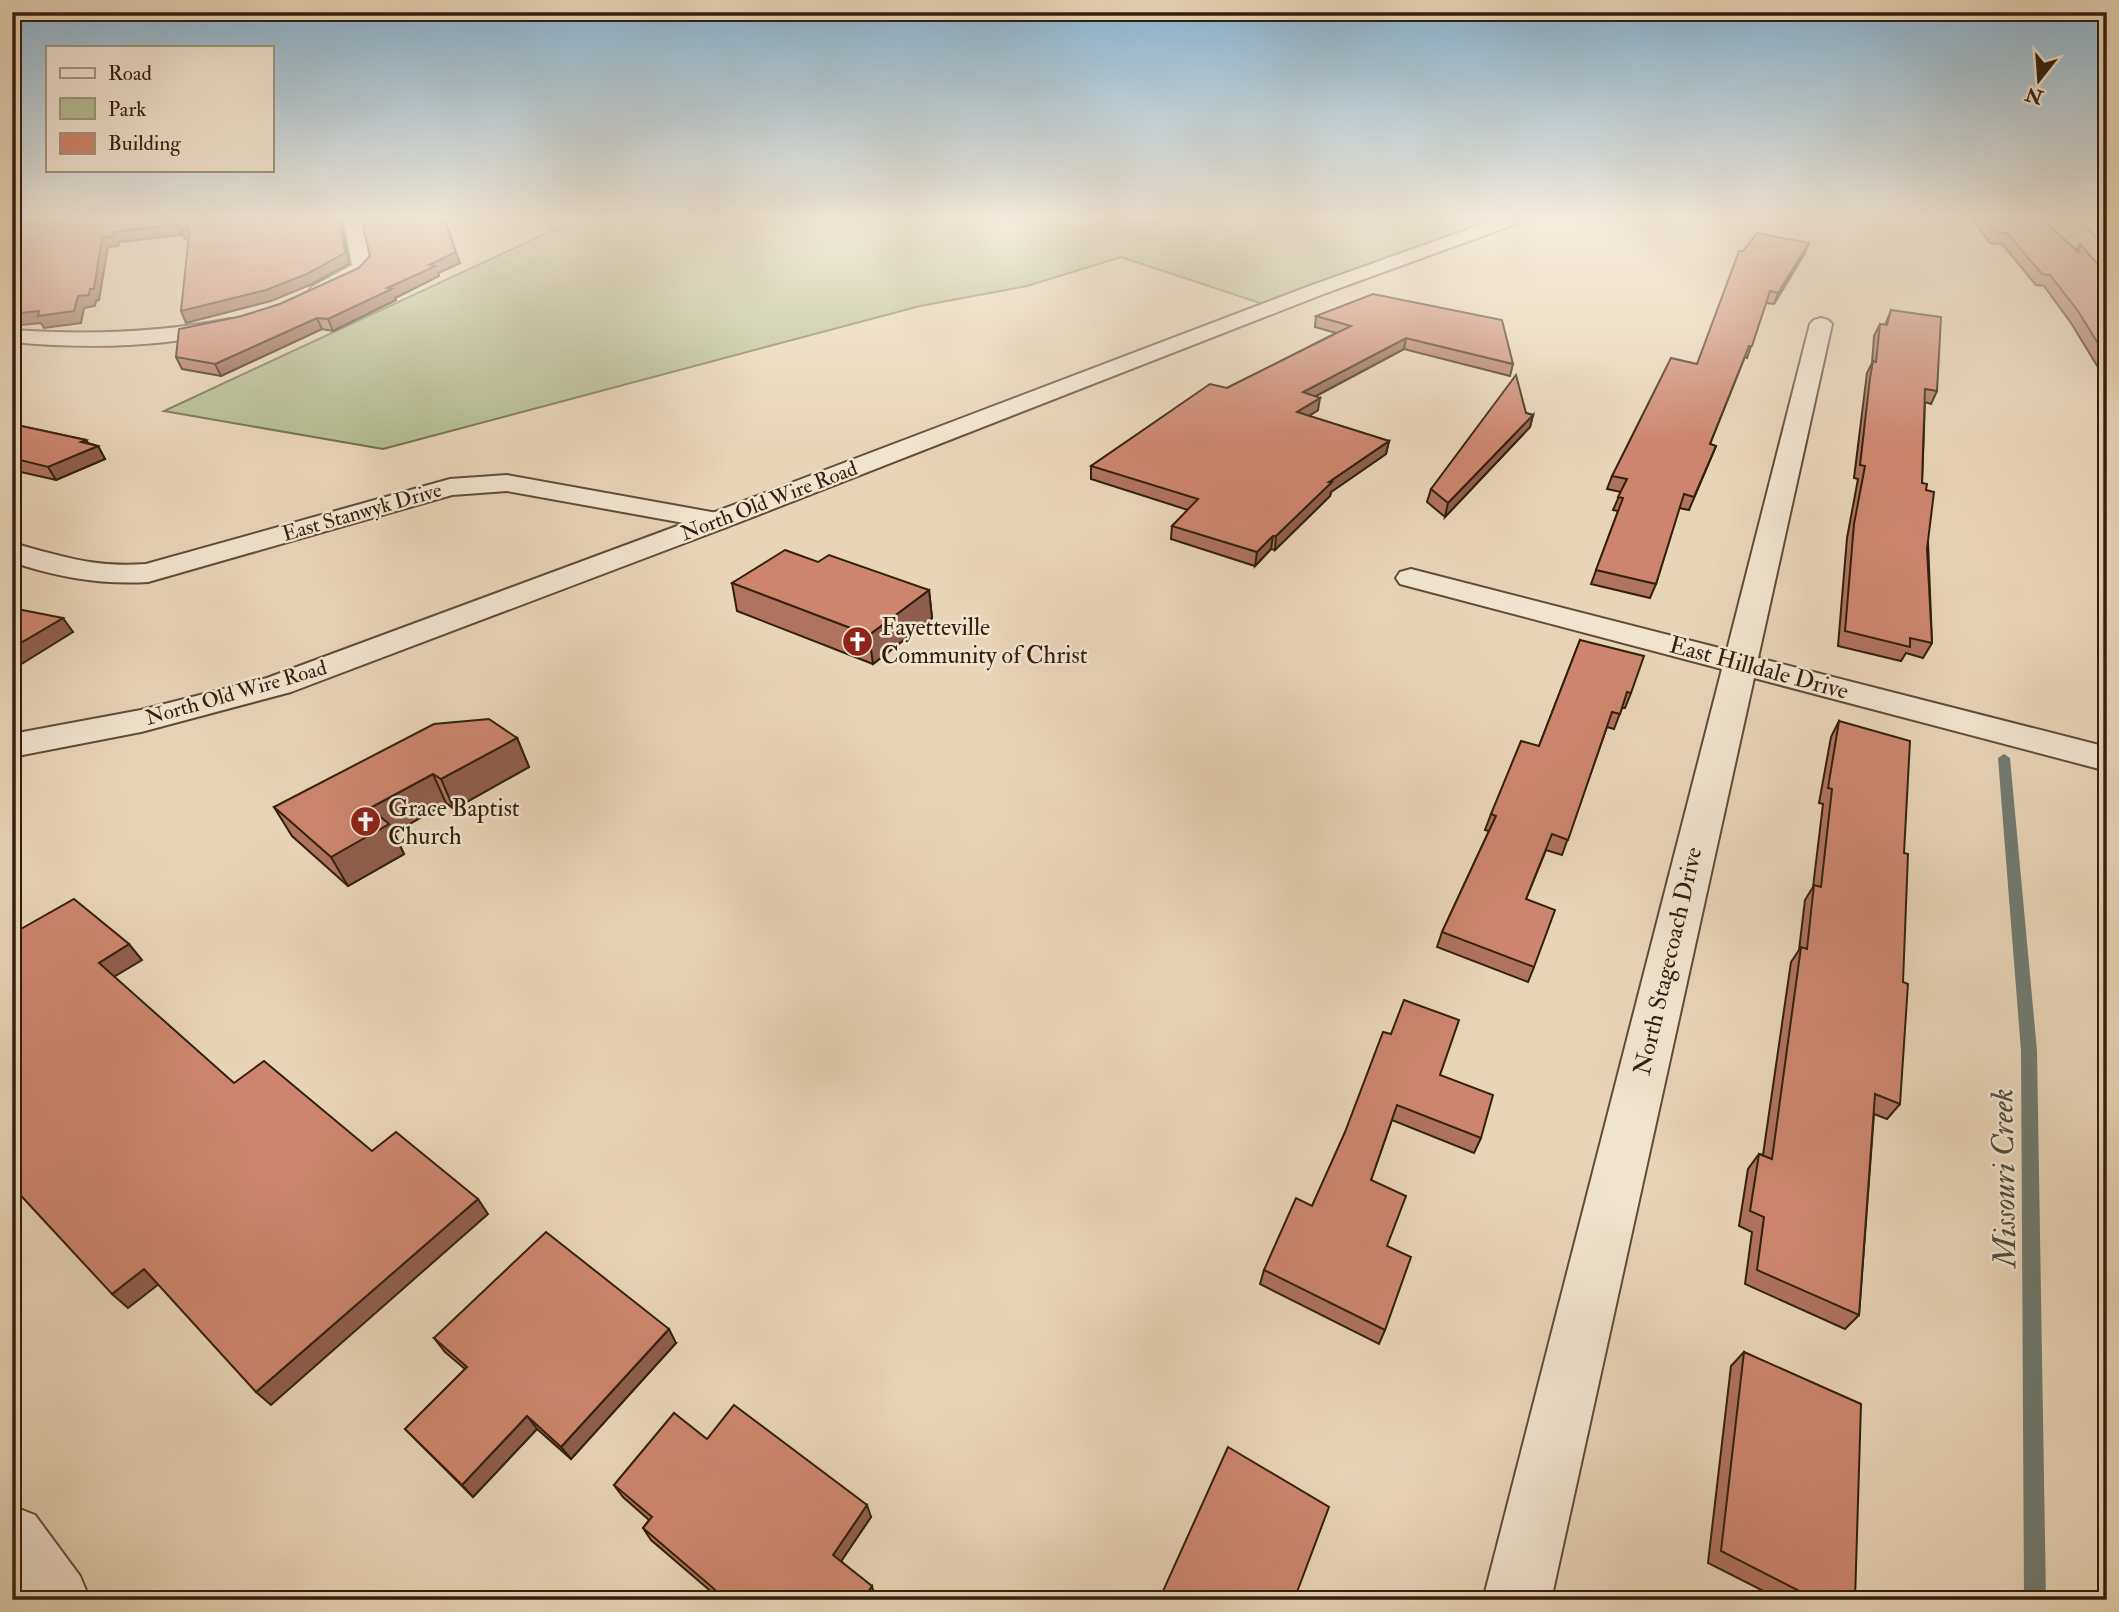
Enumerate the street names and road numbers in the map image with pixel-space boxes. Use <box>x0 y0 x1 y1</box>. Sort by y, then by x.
street label: North Old Wire Road <box>677 455 862 547</box>
street label: East Stanwyk Drive <box>279 476 445 548</box>
street label: East Hilldale Drive <box>1666 629 1852 707</box>
street label: North Old Wire Road <box>142 654 330 732</box>
street label: North Stagecoach Drive <box>1627 844 1709 1078</box>

